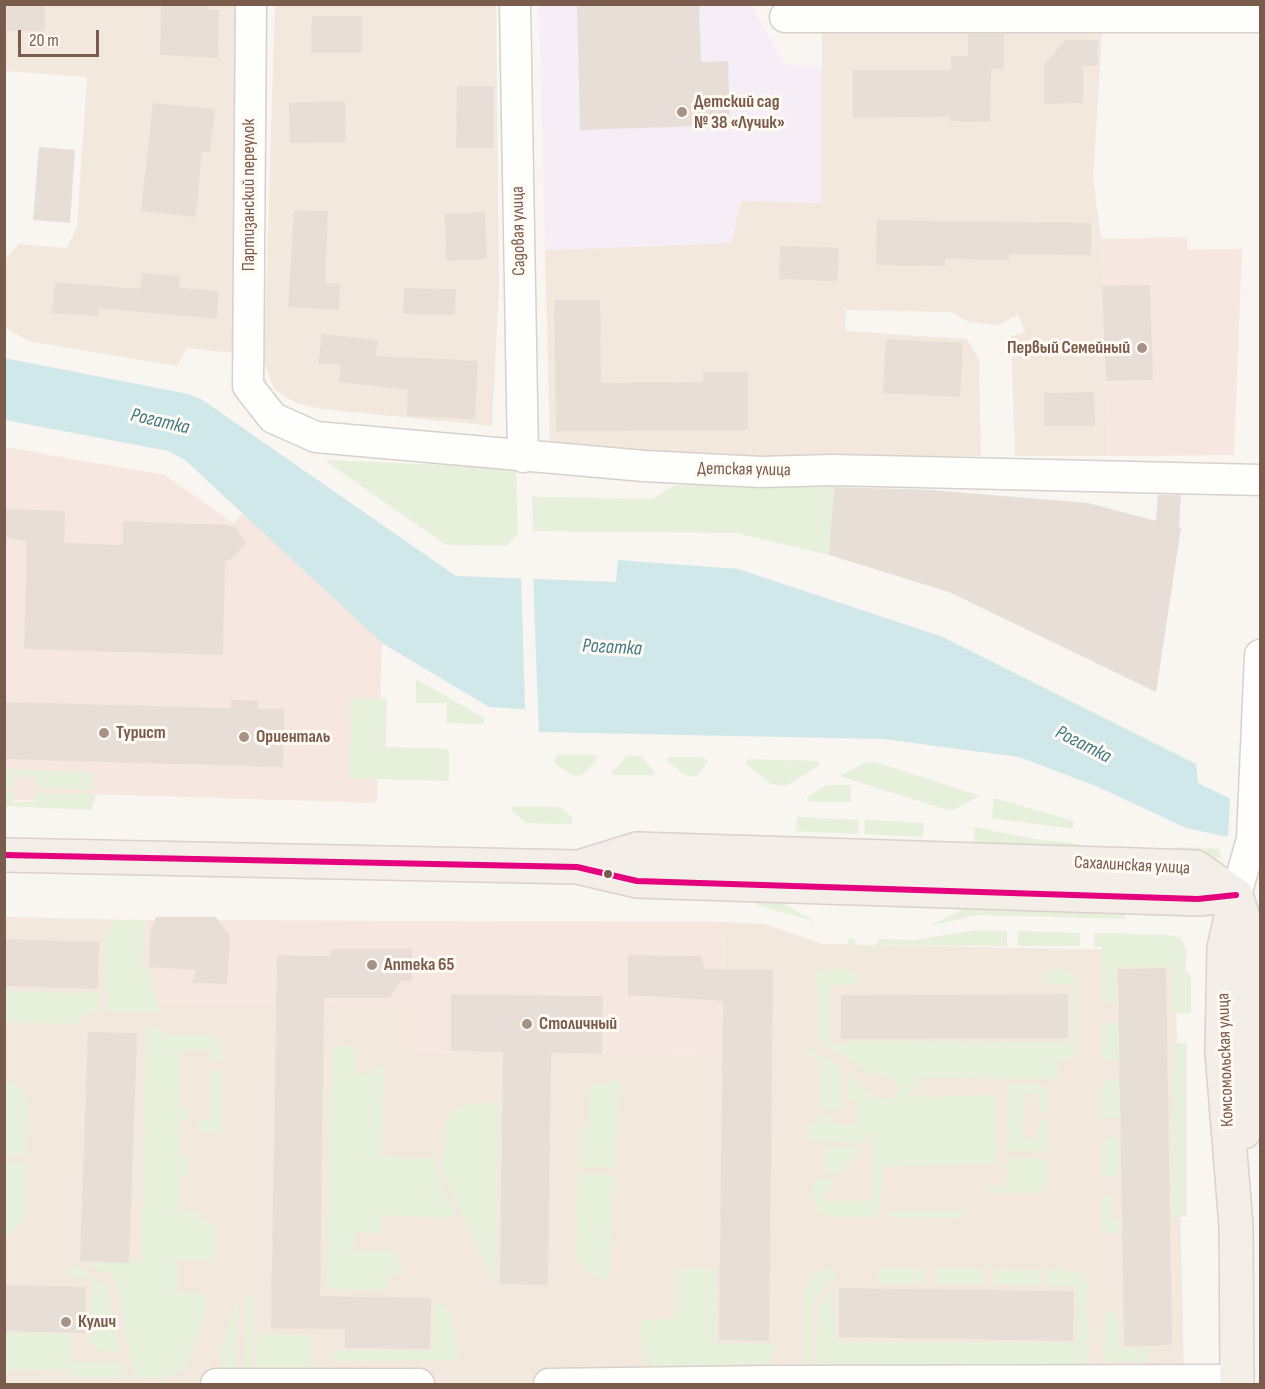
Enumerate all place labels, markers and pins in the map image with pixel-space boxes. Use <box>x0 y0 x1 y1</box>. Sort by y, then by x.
place label: Детский сад № 38 «Лучик» <box>694 91 785 134</box>
marker: Детский сад № 38 «Лучик» <box>675 105 689 119</box>
place label: Первый Семейный <box>1007 337 1130 359</box>
marker: Первый Семейный <box>1135 341 1149 355</box>
place label: Турист <box>116 722 166 744</box>
marker: Турист <box>97 726 111 740</box>
place label: Ориенталь <box>256 726 330 748</box>
marker: Ориенталь <box>237 730 251 744</box>
unlabelled marker <box>602 868 614 880</box>
place label: Аптека 65 <box>384 954 454 976</box>
marker: Аптека 65 <box>365 958 379 972</box>
place label: Столичный <box>539 1013 617 1035</box>
marker: Столичный <box>520 1017 534 1031</box>
place label: Кулич <box>78 1311 116 1333</box>
marker: Кулич <box>59 1315 73 1329</box>

